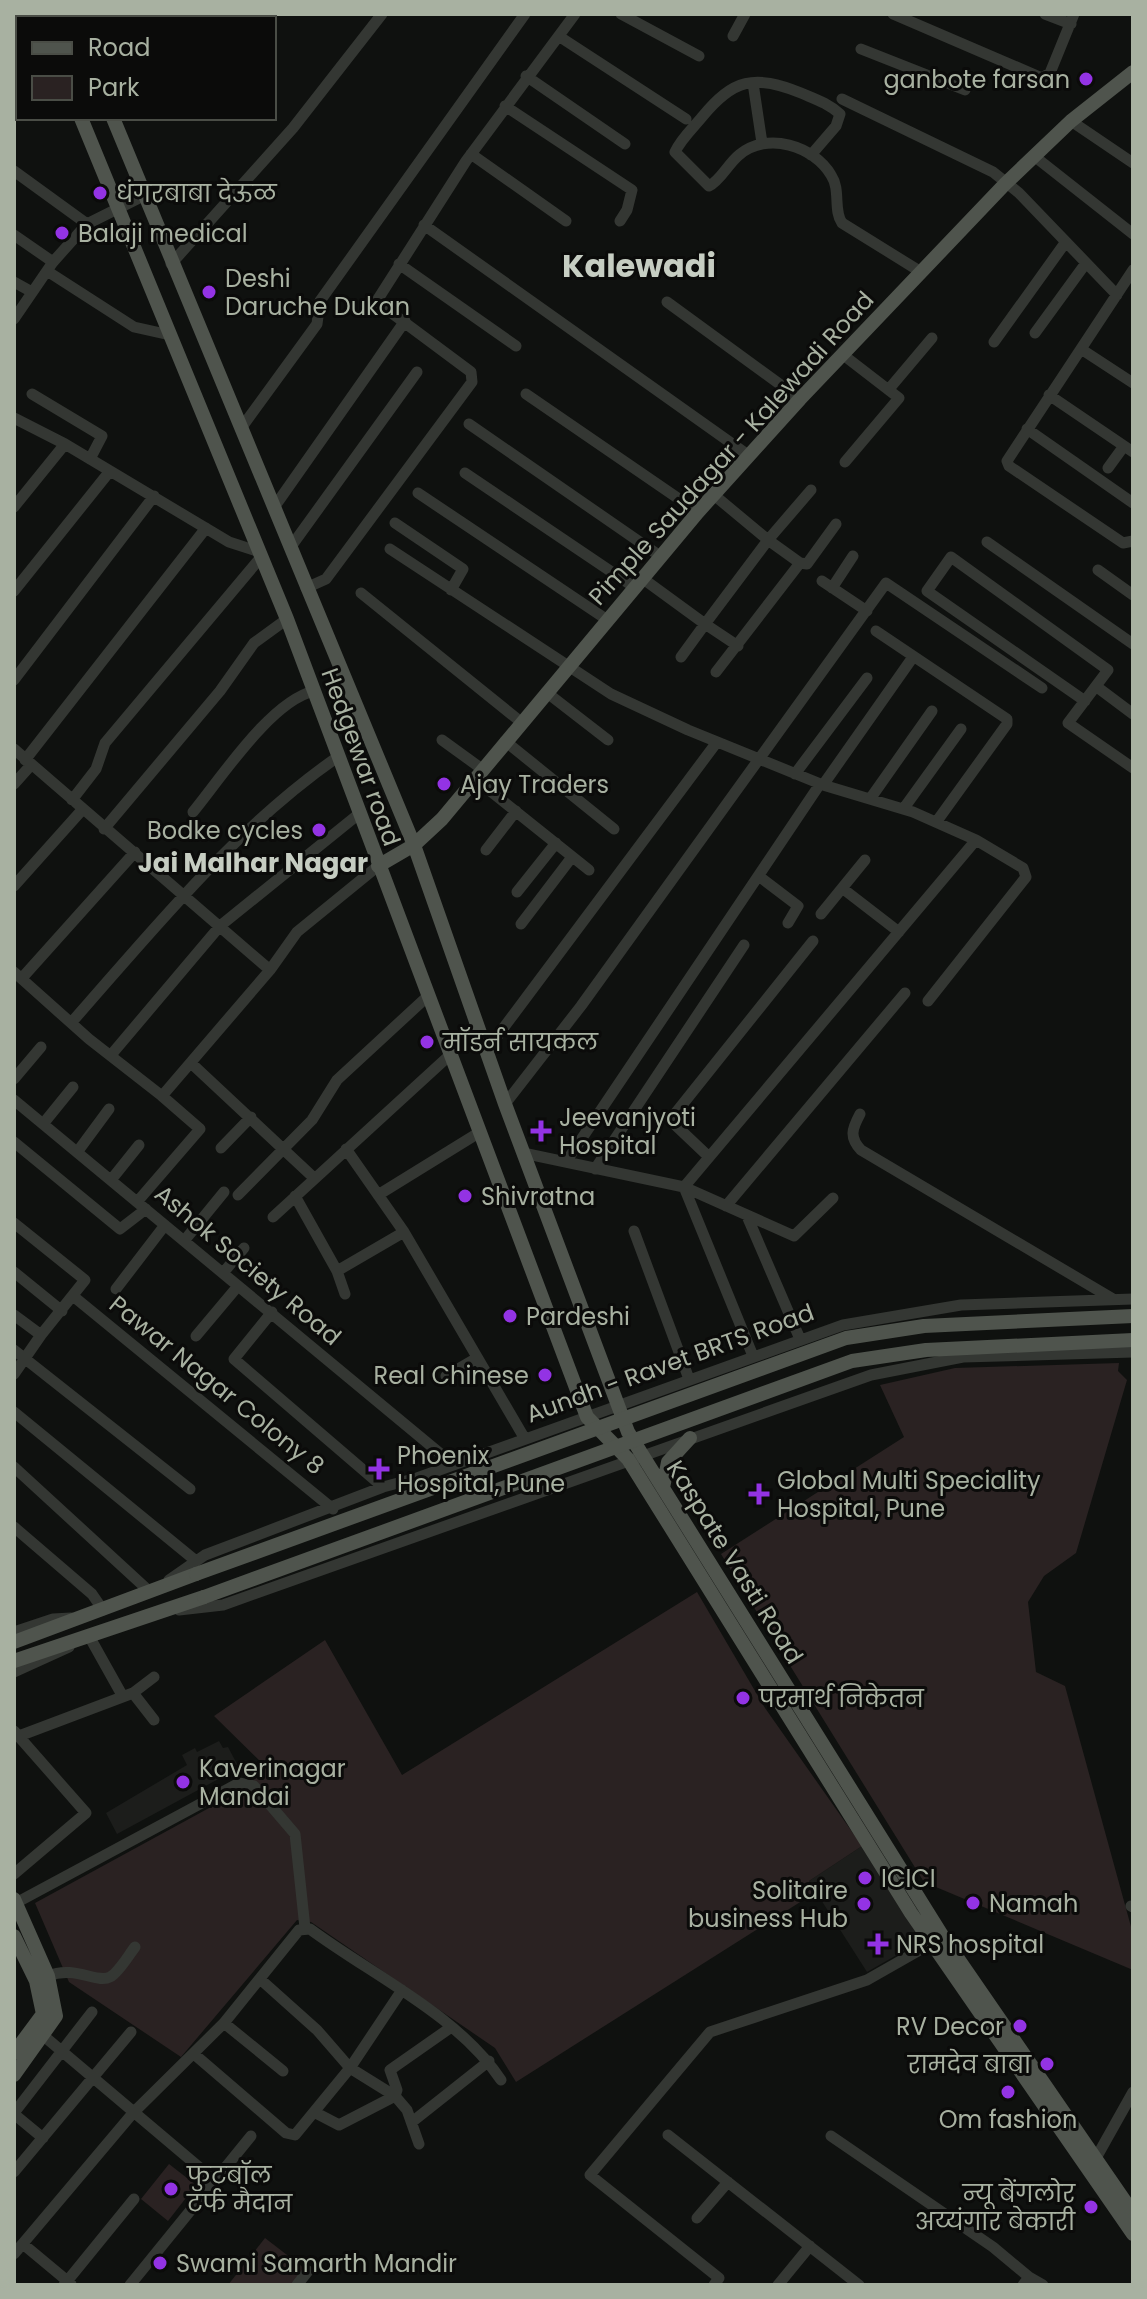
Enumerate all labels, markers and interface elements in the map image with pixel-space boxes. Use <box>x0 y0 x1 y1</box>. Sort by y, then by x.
legend <box>16 16 276 120</box>
text: Road <box>88 31 150 64</box>
place label: ganbote farsan <box>883 63 1070 96</box>
marker: ganbote farsan <box>1077 70 1095 88</box>
text: Park <box>88 71 140 104</box>
place label: धंगरबाबा देऊळ <box>116 177 278 210</box>
marker: धंगरबाबा देऊळ <box>91 184 109 202</box>
place label: Balaji medical <box>78 217 248 250</box>
marker: Balaji medical <box>53 224 71 242</box>
district label: Kalewadi <box>562 243 716 288</box>
place label: Deshi Daruche Dukan <box>225 262 410 323</box>
marker: Deshi Daruche Dukan <box>200 283 218 301</box>
street label: Pimple Saudagar - Kalewadi Road <box>581 284 881 612</box>
street label: Hedgewar road <box>314 664 408 850</box>
place label: Ajay Traders <box>460 768 609 801</box>
marker: Ajay Traders <box>435 775 453 793</box>
place label: Bodke cycles <box>147 814 303 847</box>
marker: Bodke cycles <box>310 821 328 839</box>
district label: Jai Malhar Nagar <box>138 845 368 881</box>
place label: मॉडर्न सायकल <box>442 1026 599 1059</box>
marker: मॉडर्न सायकल <box>418 1033 436 1051</box>
place label: Jeevanjyoti Hospital <box>559 1101 696 1162</box>
marker: Jeevanjyoti Hospital <box>530 1120 552 1142</box>
street label: Ashok Society Road <box>148 1177 348 1353</box>
place label: Shivratna <box>481 1180 595 1213</box>
marker: Shivratna <box>456 1187 474 1205</box>
street label: Pawar Nagar Colony 8 <box>103 1288 331 1482</box>
street label: Aundh - Ravet BRTS Road <box>522 1296 818 1430</box>
place label: Pardeshi <box>526 1300 630 1333</box>
marker: Pardeshi <box>501 1307 519 1325</box>
place label: Real Chinese <box>374 1359 529 1392</box>
marker: Real Chinese <box>536 1366 554 1384</box>
place label: Phoenix Hospital, Pune <box>397 1439 565 1500</box>
street label: Kaspate Vasti Road <box>659 1454 811 1670</box>
marker: Phoenix Hospital, Pune <box>368 1458 390 1480</box>
place label: Global Multi Speciality Hospital, Pune <box>777 1464 1041 1525</box>
marker: Global Multi Speciality Hospital, Pune <box>748 1483 770 1505</box>
place label: परमार्थ निकेतन <box>758 1682 925 1715</box>
marker: परमार्थ निकेतन <box>734 1689 752 1707</box>
place label: Kaverinagar Mandai <box>199 1752 346 1813</box>
marker: Kaverinagar Mandai <box>174 1773 192 1791</box>
place label: ICICI <box>881 1862 936 1895</box>
marker: ICICI <box>856 1869 874 1887</box>
place label: Solitaire business Hub <box>688 1874 848 1935</box>
place label: Namah <box>989 1887 1078 1920</box>
marker: Namah <box>964 1894 982 1912</box>
marker: Solitaire business Hub <box>855 1895 873 1913</box>
place label: NRS hospital <box>896 1928 1044 1961</box>
marker: NRS hospital <box>867 1933 889 1955</box>
place label: RV Decor <box>896 2010 1004 2043</box>
marker: RV Decor <box>1011 2017 1029 2035</box>
place label: रामदेव बाबा <box>907 2048 1032 2081</box>
marker: रामदेव बाबा <box>1038 2055 1056 2073</box>
marker: Om fashion <box>999 2083 1017 2101</box>
place label: Om fashion <box>939 2103 1077 2136</box>
place label: फुटबॉल टर्फ मैदान <box>186 2159 293 2220</box>
place label: न्यू बेंगलोर अय्यंगार बेकारी <box>915 2177 1076 2238</box>
marker: फुटबॉल टर्फ मैदान <box>162 2180 180 2198</box>
marker: न्यू बेंगलोर अय्यंगार बेकारी <box>1082 2198 1100 2216</box>
place label: Swami Samarth Mandir <box>176 2247 457 2280</box>
marker: Swami Samarth Mandir <box>151 2254 169 2272</box>

